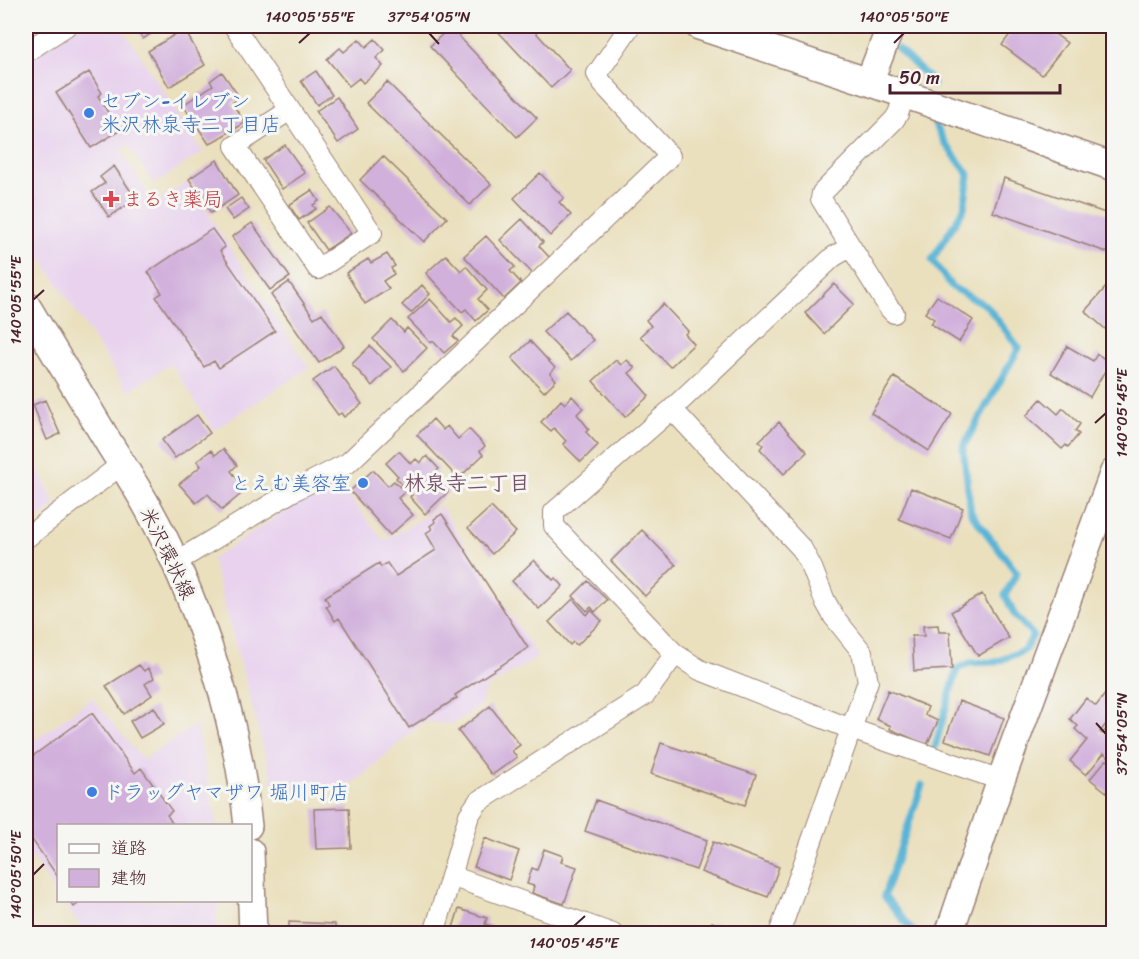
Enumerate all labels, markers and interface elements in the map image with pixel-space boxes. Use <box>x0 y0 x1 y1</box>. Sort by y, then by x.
text: 140°05'55"E <box>266 4 356 30</box>
text: 37°54'05"N <box>388 4 471 30</box>
text: 140°05'50"E <box>859 4 950 30</box>
scale bar <box>890 57 1060 95</box>
text: 50 m <box>899 62 940 94</box>
place label: セブン-イレブン 米沢林泉寺二丁目店 <box>101 84 281 142</box>
marker: セブン-イレブン 米沢林泉寺二丁目店 <box>82 106 96 120</box>
place label: まるき薬局 <box>123 182 223 217</box>
marker: まるき薬局 <box>104 192 118 206</box>
text: 140°05'55"E <box>3 254 29 344</box>
text: 140°05'45"E <box>1109 367 1135 458</box>
district label: 林泉寺二丁目 <box>404 464 530 502</box>
place label: とえむ美容室 <box>231 466 351 501</box>
marker: とえむ美容室 <box>356 476 370 490</box>
street label: 米沢環状線 <box>130 501 205 606</box>
text: 37°54'05"N <box>1109 692 1135 775</box>
place label: ドラッグヤマザワ 堀川町店 <box>104 775 349 810</box>
marker: ドラッグヤマザワ 堀川町店 <box>85 785 99 799</box>
legend <box>57 824 252 902</box>
text: 140°05'50"E <box>3 829 29 920</box>
text: 道路 <box>111 832 147 864</box>
text: 建物 <box>111 862 147 894</box>
text: 140°05'45"E <box>529 930 620 956</box>

